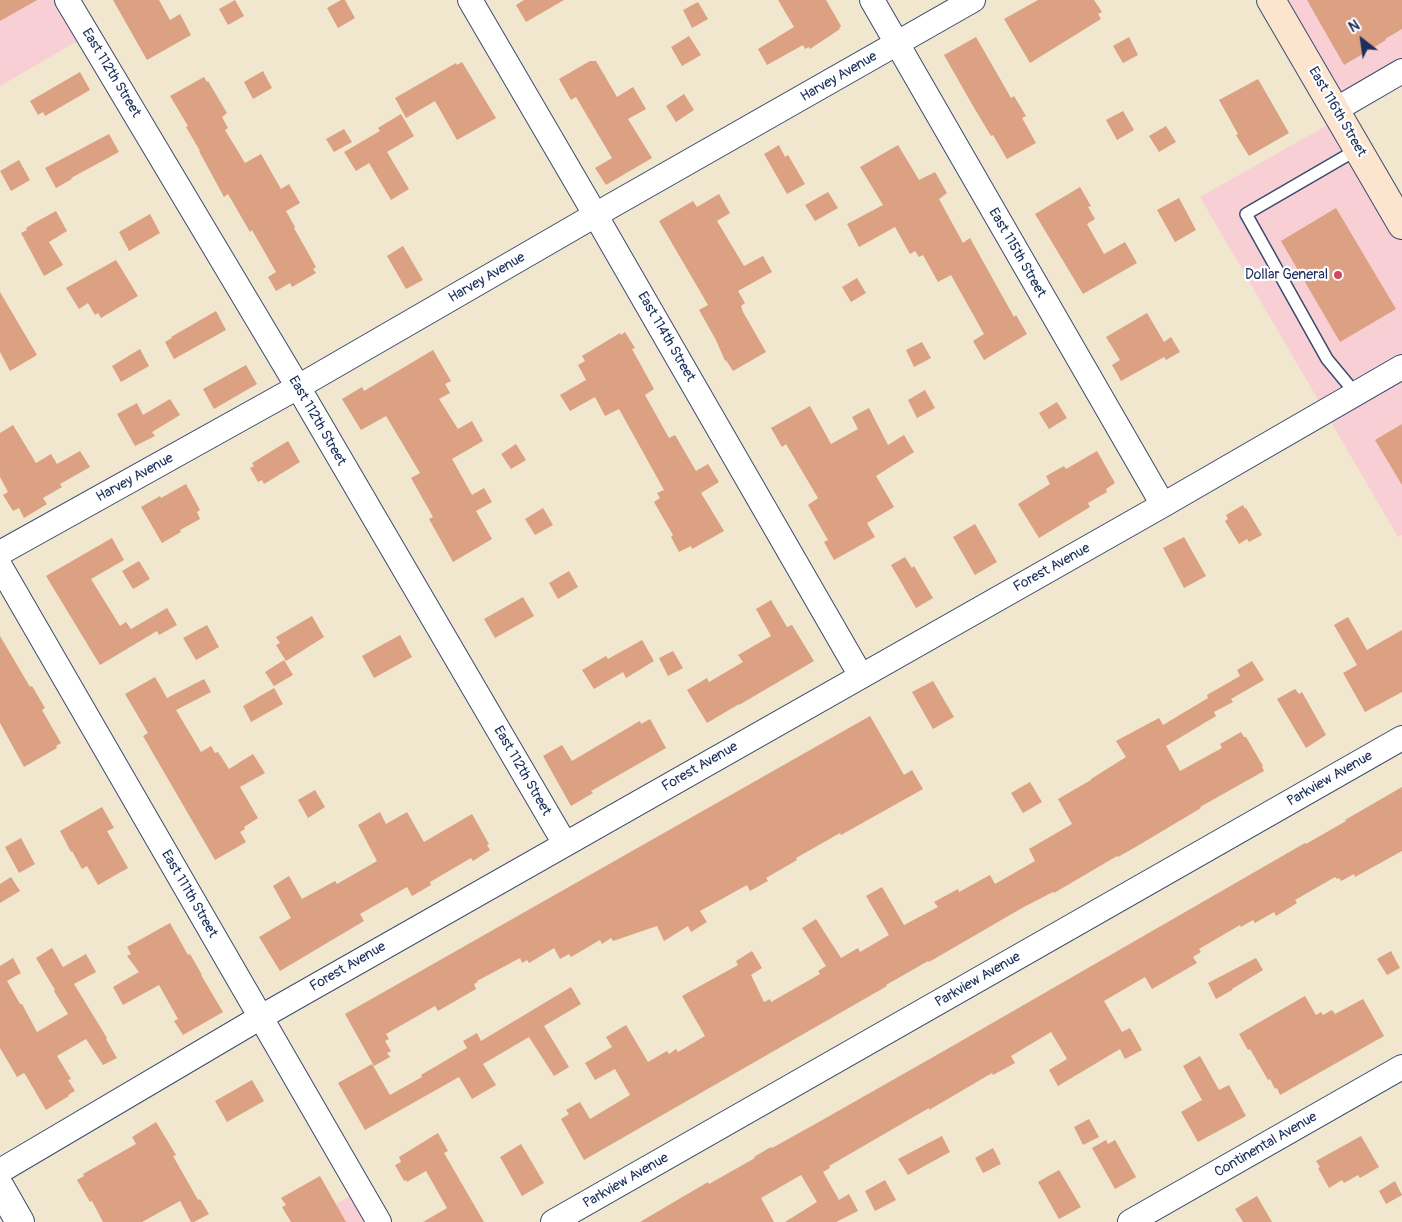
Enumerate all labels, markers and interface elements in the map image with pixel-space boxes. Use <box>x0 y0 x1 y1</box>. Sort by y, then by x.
north arrow <box>1337 15 1387 65</box>
text: N <box>1346 17 1363 36</box>
street label: East 112th Street <box>78 26 144 120</box>
street label: Harvey Avenue <box>798 48 880 106</box>
street label: East 116th Street <box>1304 64 1370 160</box>
street label: East 115th Street <box>985 205 1049 301</box>
street label: Harvey Avenue <box>446 249 528 307</box>
place label: Dollar General <box>1245 267 1328 283</box>
marker: Dollar General <box>1332 269 1344 281</box>
street label: East 114th Street <box>633 289 699 385</box>
street label: East 112th Street <box>285 373 349 469</box>
street label: Harvey Avenue <box>93 450 177 506</box>
street label: Forest Avenue <box>1011 540 1093 596</box>
street label: East 112th Street <box>490 723 554 819</box>
street label: Forest Avenue <box>659 739 741 795</box>
street label: Parkview Avenue <box>1284 748 1376 810</box>
street label: East 111th Street <box>157 847 221 941</box>
street label: Forest Avenue <box>307 939 389 995</box>
street label: Parkview Avenue <box>932 949 1024 1011</box>
street label: Continental Avenue <box>1212 1109 1320 1181</box>
street label: Parkview Avenue <box>580 1150 672 1212</box>

